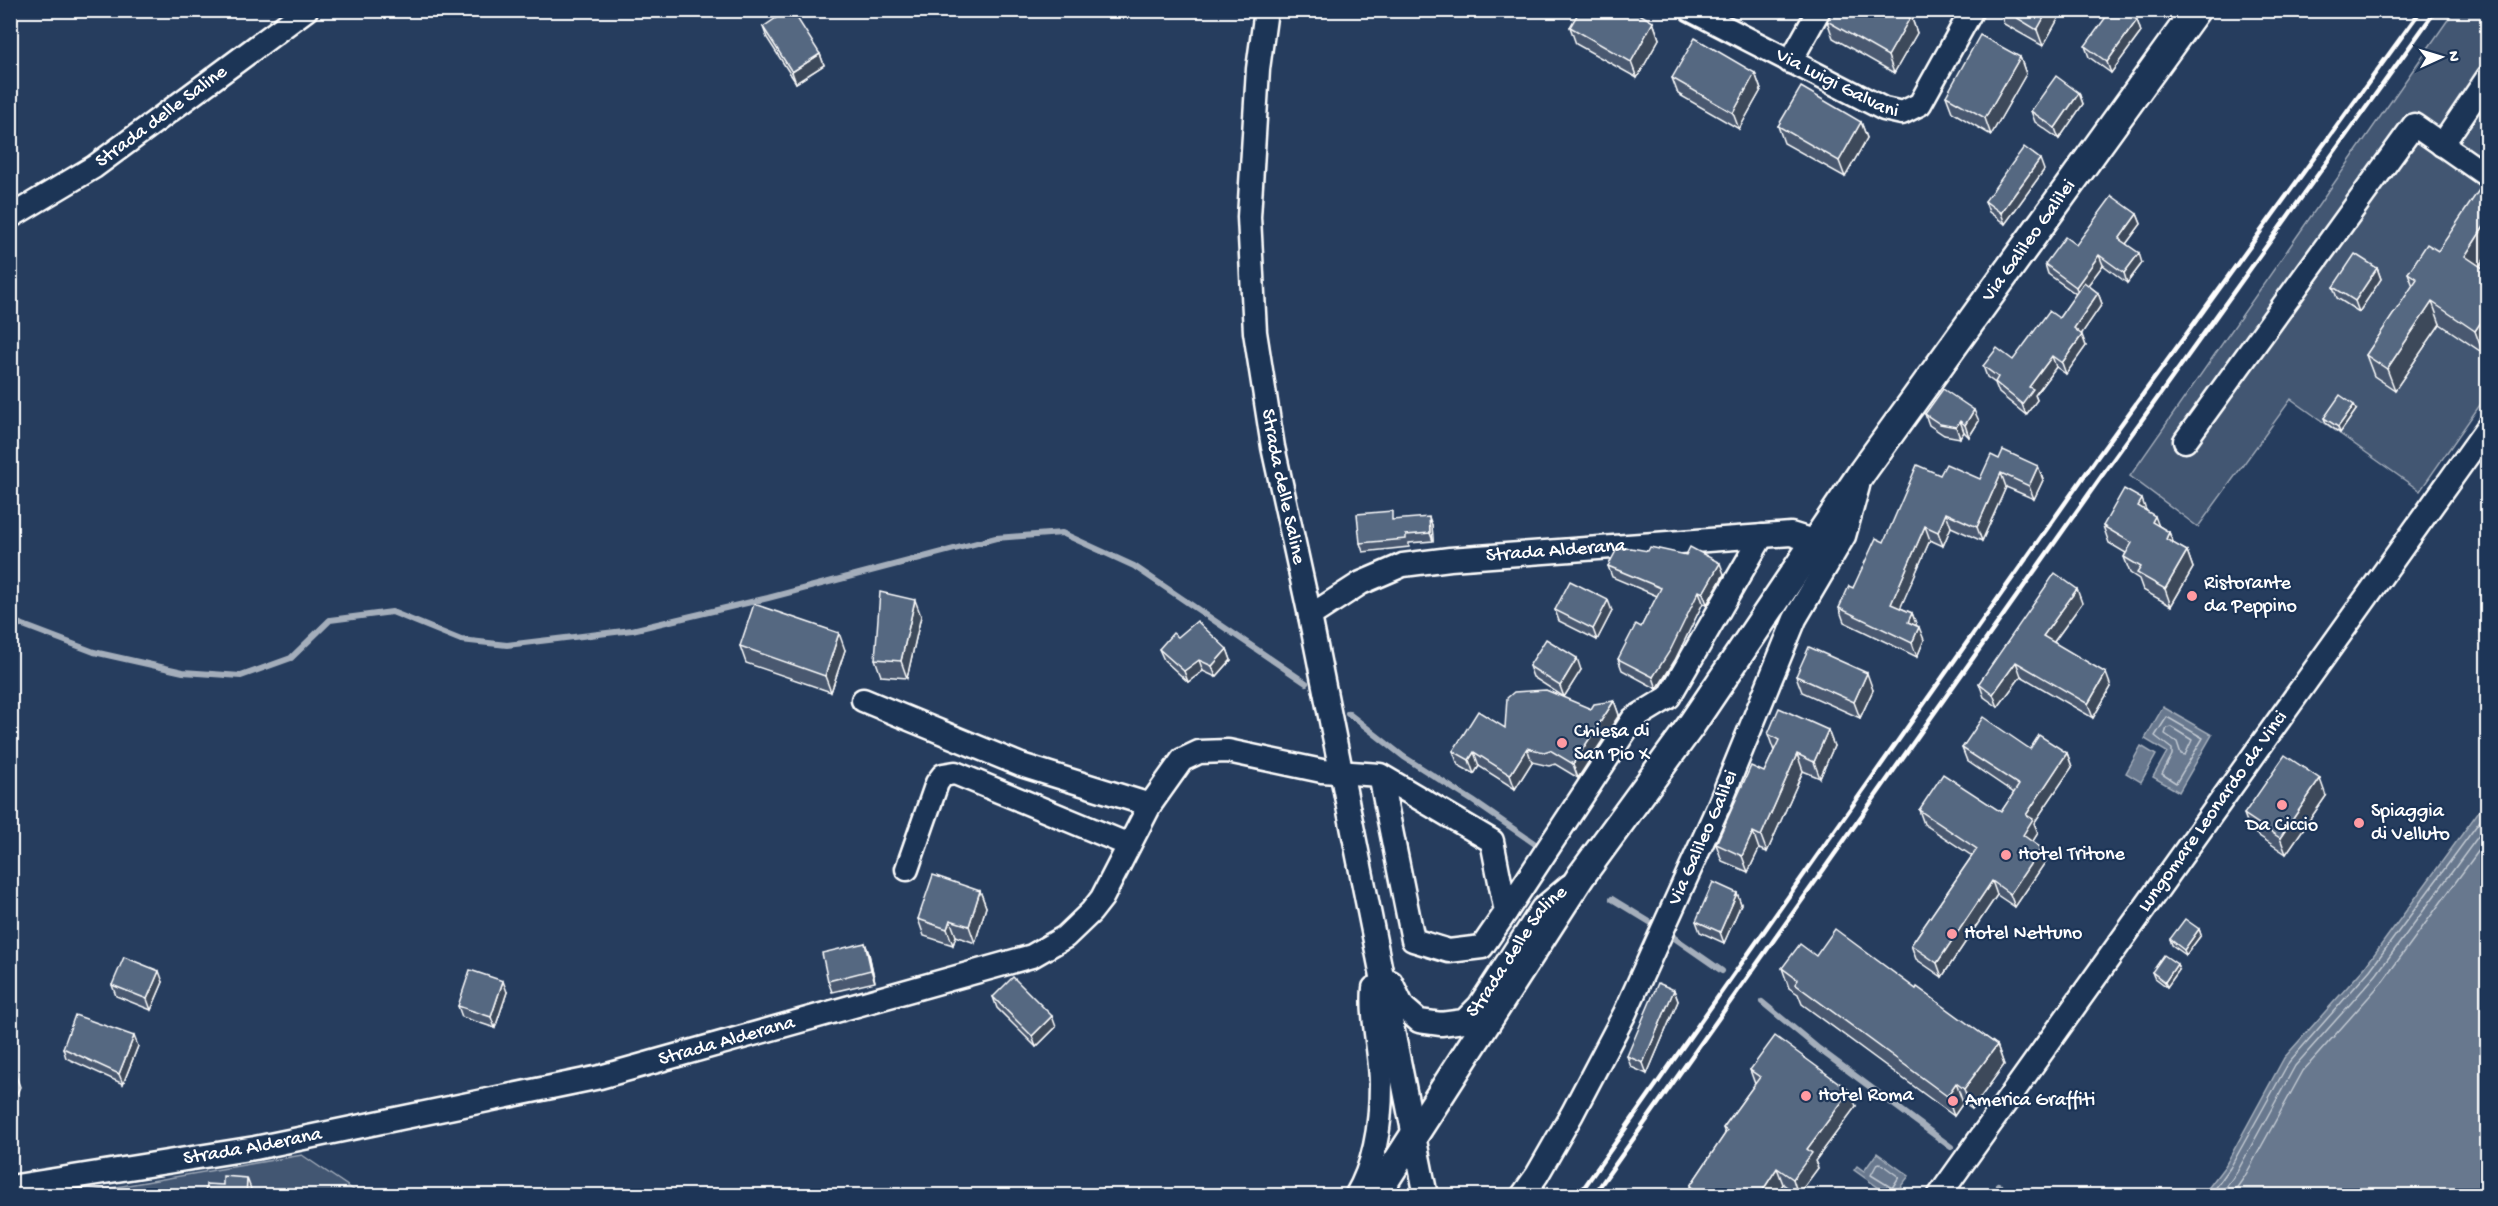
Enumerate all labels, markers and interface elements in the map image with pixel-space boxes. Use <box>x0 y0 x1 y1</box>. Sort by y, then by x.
north arrow <box>2411 27 2471 87</box>
street label: Via Luigi Galvani <box>1771 43 1901 123</box>
text: N <box>2443 50 2462 63</box>
street label: Strada delle Saline <box>91 60 233 173</box>
street label: Via Galileo Galilei <box>1977 175 2081 307</box>
street label: Strada delle Saline <box>1256 407 1310 567</box>
street label: Strada Alderana <box>1485 535 1628 568</box>
place label: Ristorante da Peppino <box>2204 573 2297 619</box>
marker: Ristorante da Peppino <box>2185 589 2199 603</box>
street label: Lungomare Leonardo da Vinci <box>2134 707 2293 917</box>
place label: Chiesa di San Pio X <box>1574 721 1651 767</box>
marker: Chiesa di San Pio X <box>1555 736 1569 750</box>
street label: Via Galileo Galilei <box>1663 767 1743 910</box>
marker: Da Ciccio <box>2275 798 2289 812</box>
place label: Spiaggia di Velluto <box>2371 801 2450 847</box>
place label: Da Ciccio <box>2244 815 2318 838</box>
marker: Spiaggia di Velluto <box>2352 816 2366 830</box>
place label: Hotel Tritone <box>2018 844 2126 867</box>
marker: Hotel Tritone <box>1999 848 2013 862</box>
street label: Strada delle Saline <box>1462 880 1573 1023</box>
place label: Hotel Nettuno <box>1964 923 2082 946</box>
marker: Hotel Nettuno <box>1945 927 1959 941</box>
street label: Strada Alderana <box>656 1011 798 1071</box>
place label: Hotel Roma <box>1818 1085 1914 1108</box>
marker: Hotel Roma <box>1799 1089 1813 1103</box>
place label: America Graffiti <box>1965 1090 2095 1113</box>
marker: America Graffiti <box>1946 1094 1960 1108</box>
street label: Strada Alderana <box>182 1123 325 1171</box>

